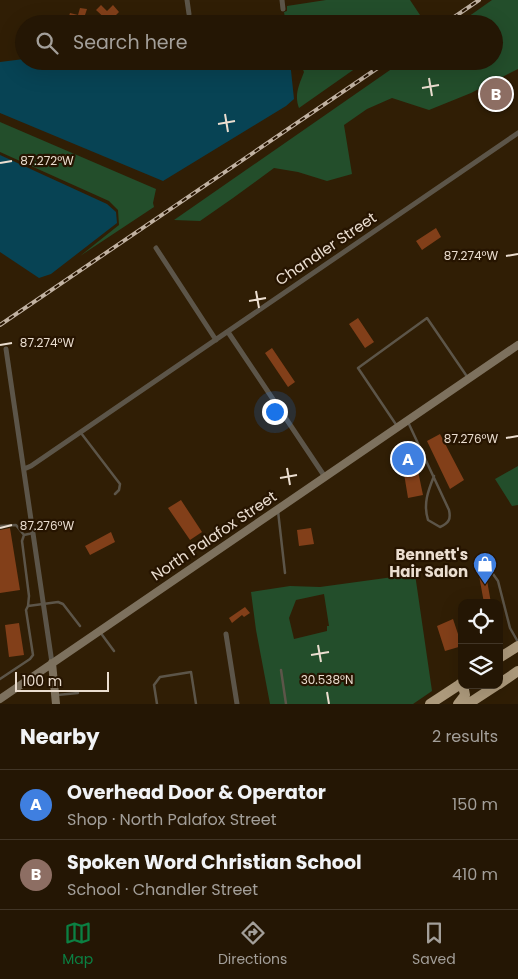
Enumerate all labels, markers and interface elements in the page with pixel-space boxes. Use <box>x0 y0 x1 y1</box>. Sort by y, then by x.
search box <box>15 15 503 70</box>
icon: search <box>33 29 61 57</box>
text: Search here <box>73 29 187 56</box>
pin: B <box>480 75 512 113</box>
text: 87.272°W <box>20 152 74 169</box>
street label: Chandler Street <box>271 207 380 290</box>
text: 87.274°W <box>444 247 498 264</box>
text: 87.274°W <box>20 334 74 351</box>
your location <box>262 399 288 425</box>
text: 87.276°W <box>444 430 498 447</box>
pin: A <box>392 440 424 478</box>
street label: North Palafox Street <box>147 486 281 585</box>
text: 87.276°W <box>20 517 74 534</box>
place label: Bennett's Hair Salon <box>389 544 468 582</box>
shop icon: Bennett's Hair Salon <box>472 551 498 585</box>
map controls <box>458 599 503 689</box>
button: locate <box>458 599 503 644</box>
button: layers <box>458 644 503 689</box>
scale bar <box>15 669 109 692</box>
text: 100 m <box>22 671 62 691</box>
text: 30.538°N <box>301 671 353 688</box>
text: Nearby <box>20 722 100 751</box>
text: 2 results <box>432 725 498 748</box>
text: Overhead Door & Operator <box>67 779 326 806</box>
text: A <box>30 793 42 816</box>
text: 150 m <box>452 793 498 816</box>
text: Shop · North Palafox Street <box>67 808 277 831</box>
text: Spoken Word Christian School <box>67 849 362 876</box>
text: B <box>31 863 41 886</box>
text: 410 m <box>452 863 498 886</box>
text: School · Chandler Street <box>67 878 258 901</box>
tab: Map <box>62 919 93 970</box>
tab: Directions <box>218 919 287 970</box>
tab: Saved <box>412 919 456 970</box>

